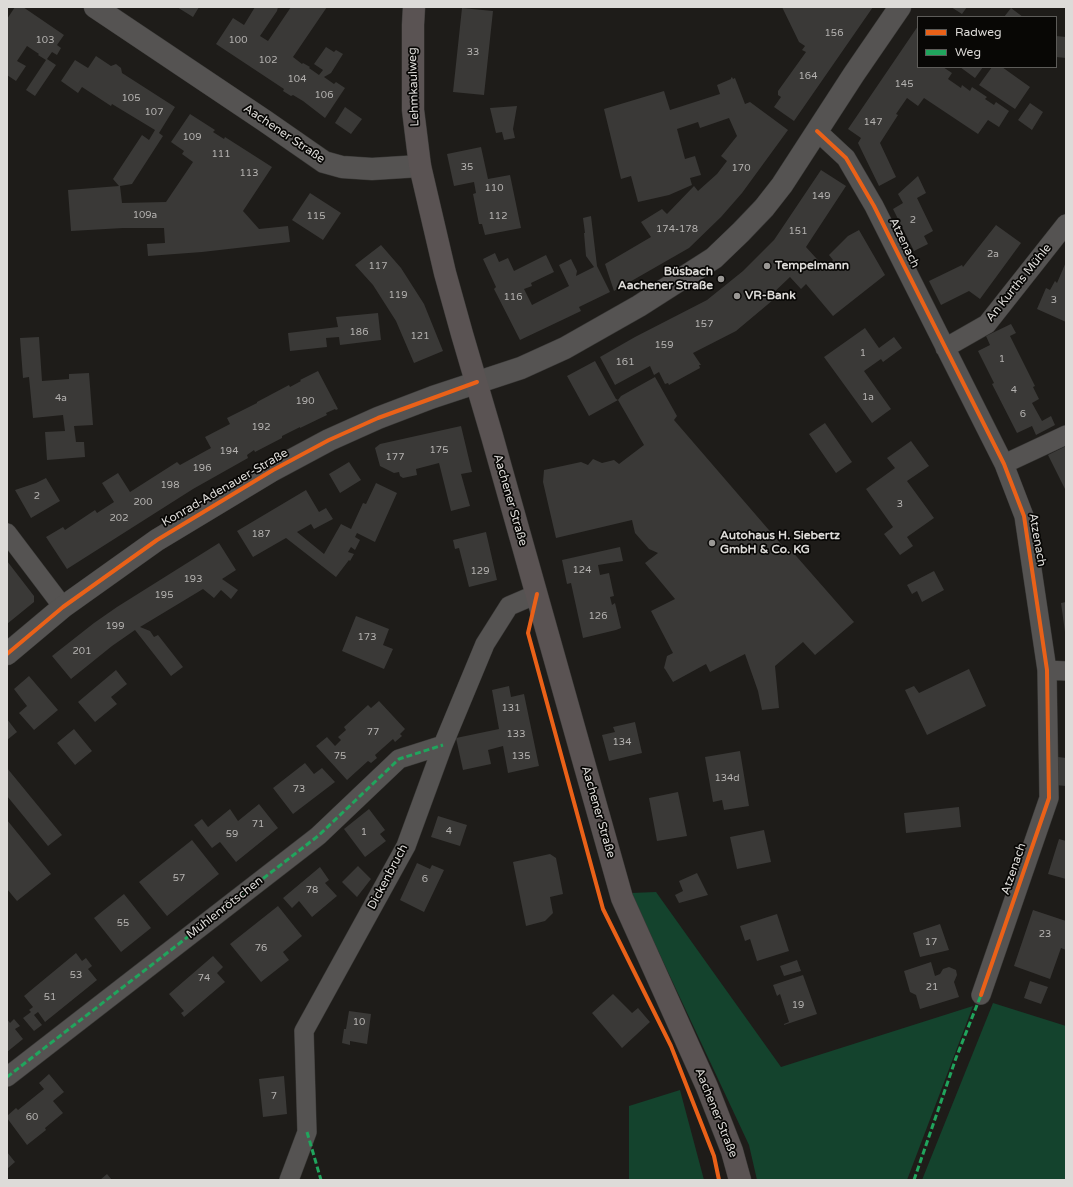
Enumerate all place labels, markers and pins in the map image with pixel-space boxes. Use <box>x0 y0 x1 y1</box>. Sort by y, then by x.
place label: Tempelmann <box>775 259 849 273</box>
marker: Tempelmann <box>762 261 772 271</box>
place label: Büsbach Aachener Straße <box>618 265 713 293</box>
marker: Büsbach Aachener Straße <box>716 274 726 284</box>
place label: VR-Bank <box>745 289 796 303</box>
marker: VR-Bank <box>732 291 742 301</box>
place label: Autohaus H. Siebertz GmbH & Co. KG <box>720 529 840 557</box>
marker: Autohaus H. Siebertz GmbH & Co. KG <box>707 538 717 548</box>

